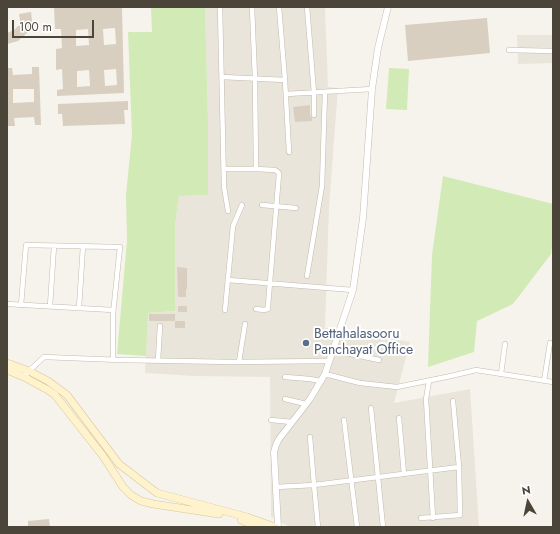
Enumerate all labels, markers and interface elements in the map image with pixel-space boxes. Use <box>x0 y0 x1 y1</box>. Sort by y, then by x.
scale bar <box>14 12 96 38</box>
text: 100 m <box>19 18 52 36</box>
place label: Bettahalasooru Panchayat Office <box>314 327 413 360</box>
marker: Bettahalasooru Panchayat Office <box>301 338 311 348</box>
north arrow <box>508 482 548 522</box>
text: N <box>521 482 532 499</box>

